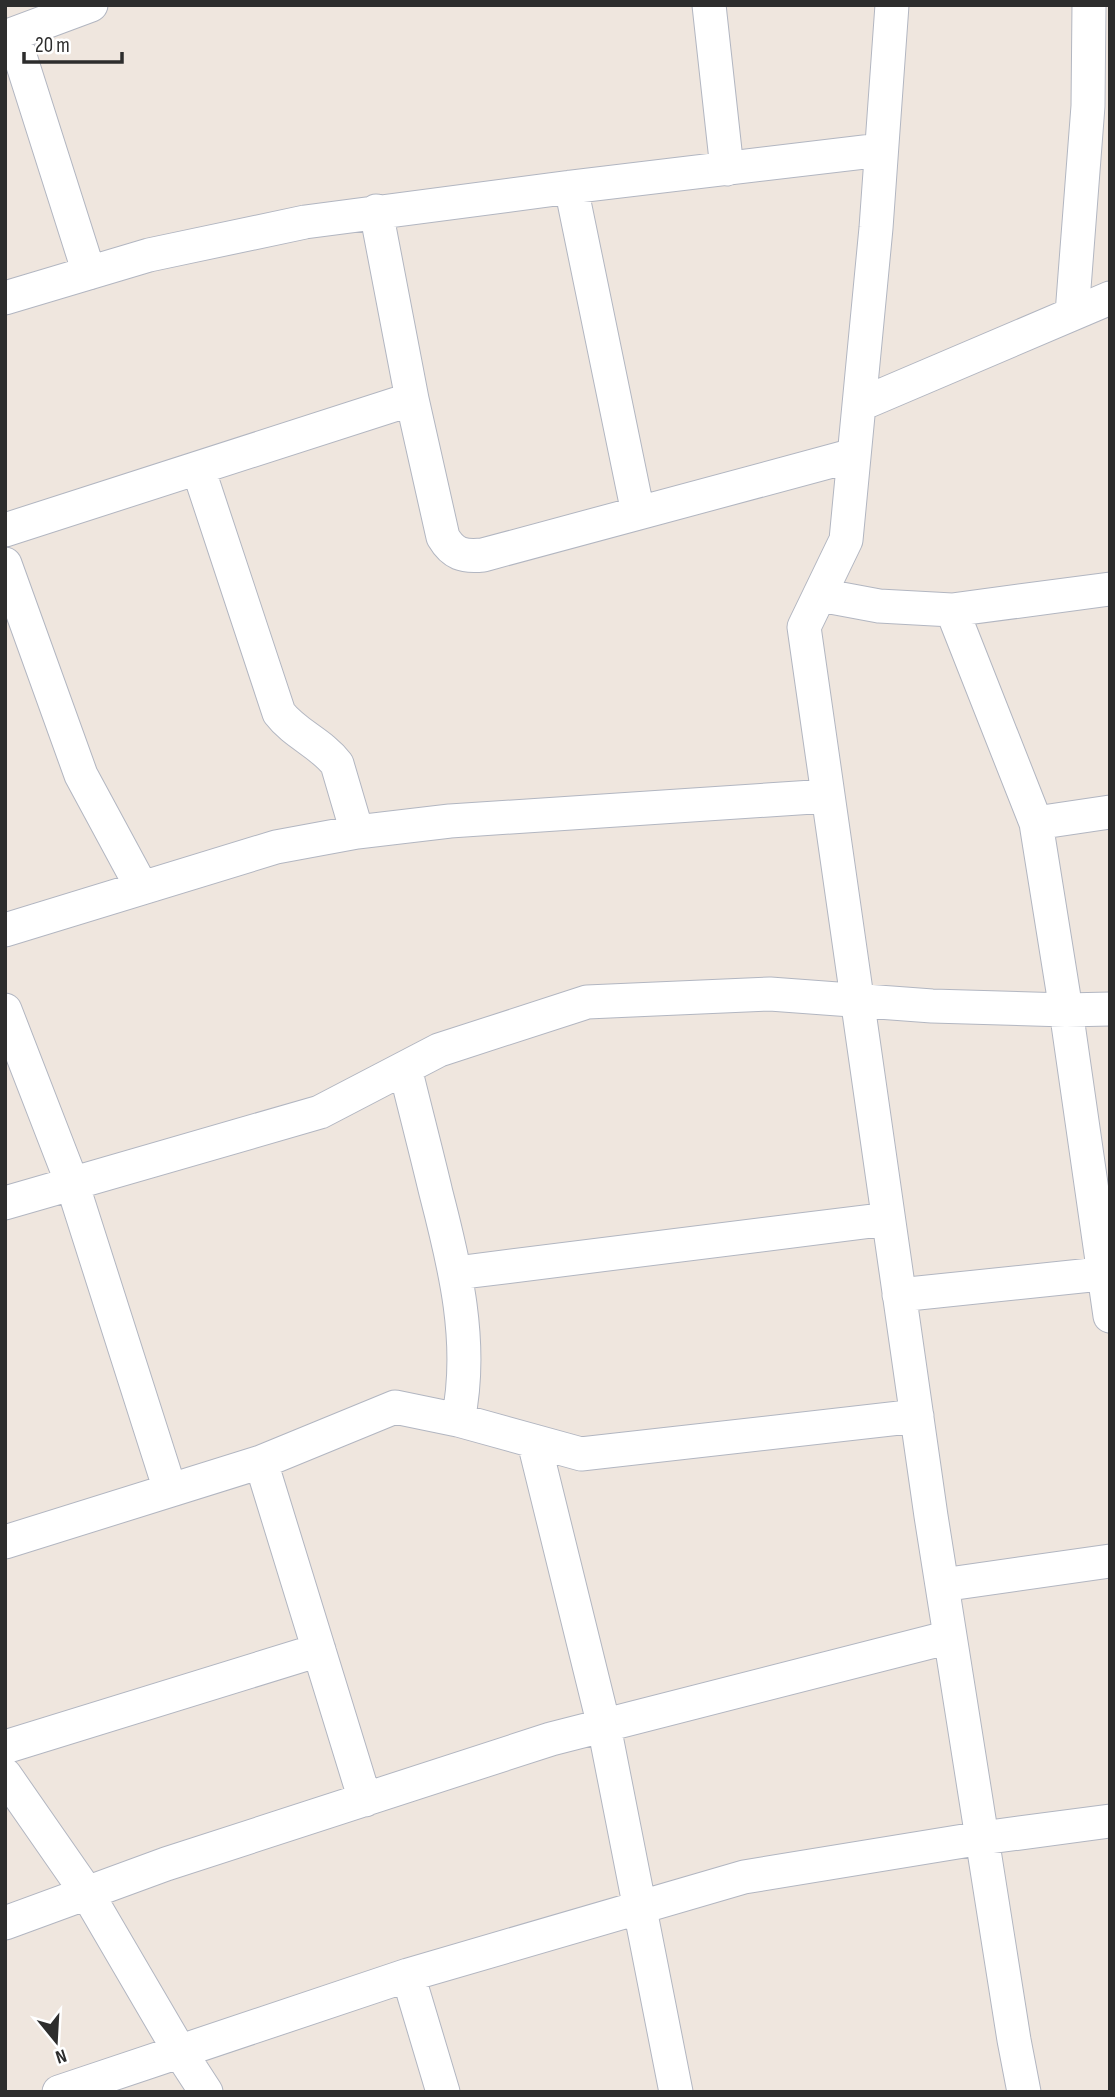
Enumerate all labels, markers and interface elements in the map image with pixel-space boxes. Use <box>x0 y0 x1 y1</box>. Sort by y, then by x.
scale bar <box>24 21 122 65</box>
text: 20 m <box>35 33 70 58</box>
north arrow <box>21 2006 91 2076</box>
text: N <box>52 2043 69 2068</box>

